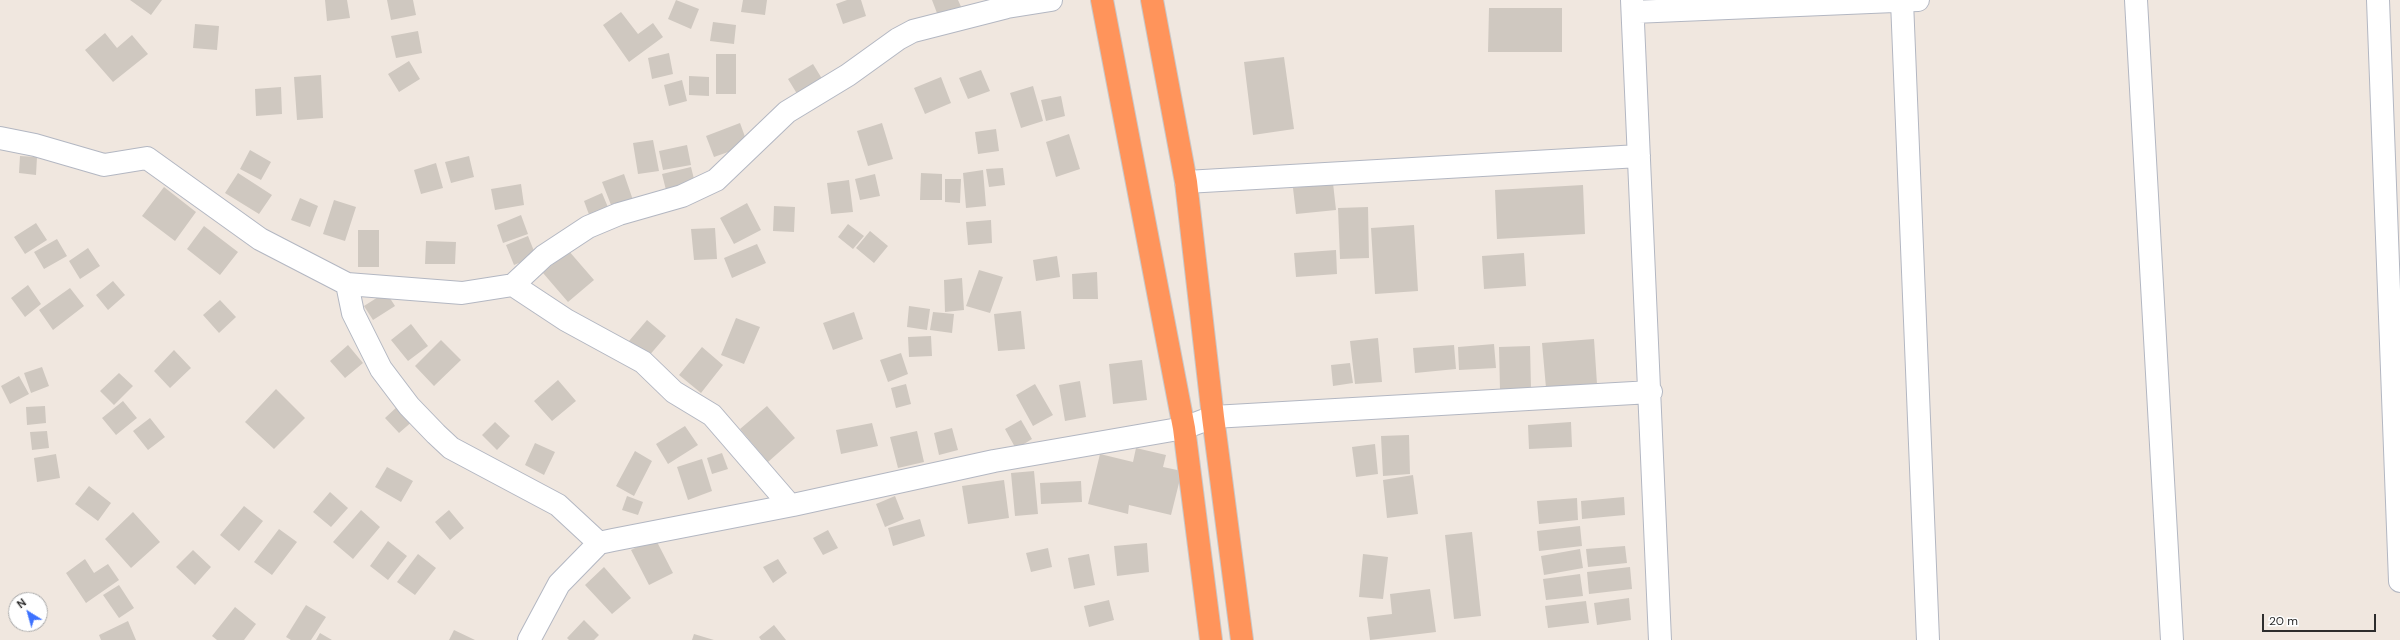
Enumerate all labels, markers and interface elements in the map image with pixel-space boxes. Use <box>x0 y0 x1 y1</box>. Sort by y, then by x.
north arrow <box>8 592 48 632</box>
text: N <box>14 595 29 611</box>
scale bar <box>2264 606 2378 632</box>
text: 20 m <box>2269 613 2298 629</box>

